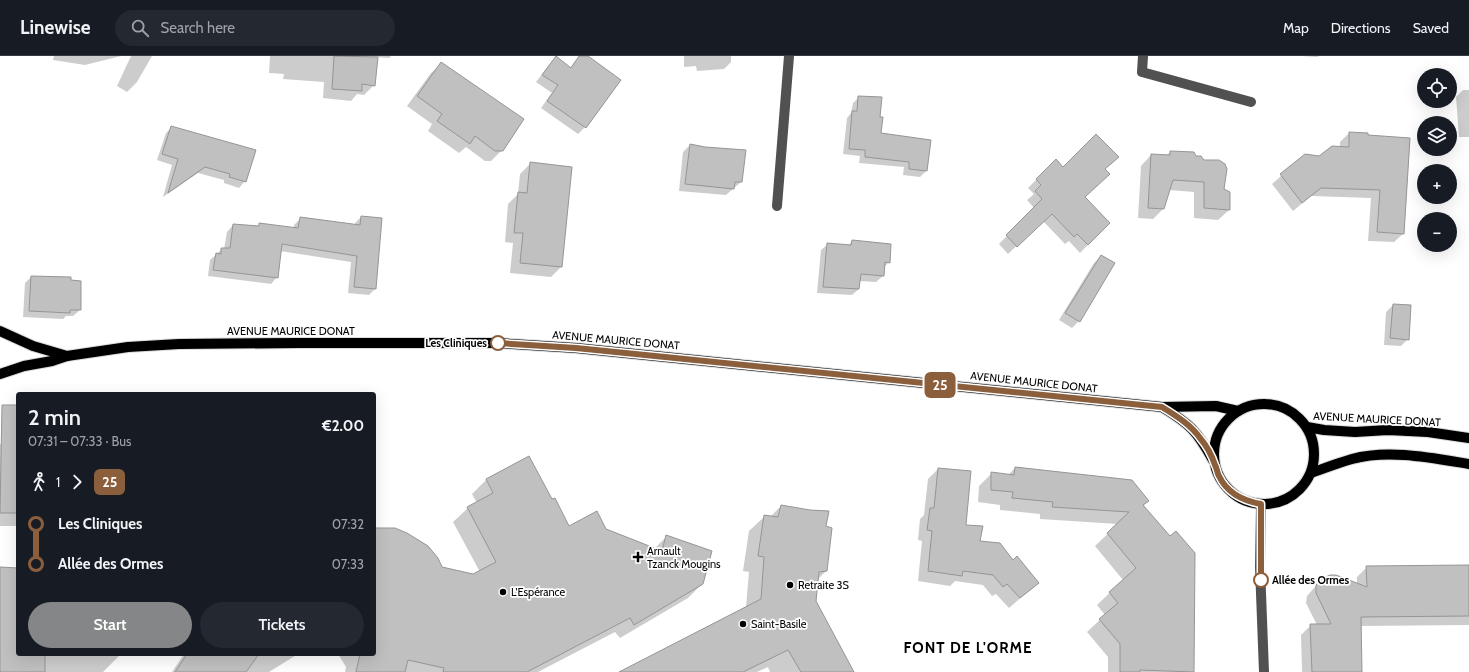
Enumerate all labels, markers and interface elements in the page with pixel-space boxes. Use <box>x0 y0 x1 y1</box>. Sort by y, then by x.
search box <box>115 10 395 46</box>
text: Linewise <box>20 16 91 39</box>
icon: search <box>129 17 151 39</box>
text: Search here <box>161 19 235 37</box>
text: Map <box>1283 19 1309 37</box>
text: Directions <box>1331 19 1391 37</box>
text: Saved <box>1413 19 1449 37</box>
map controls <box>1417 68 1457 252</box>
button: locate <box>1417 68 1457 108</box>
button: layers <box>1417 116 1457 156</box>
button: + <box>1417 164 1457 204</box>
button: − <box>1417 212 1457 252</box>
street label: AVENUE MAURICE DONAT <box>227 324 355 338</box>
street label: AVENUE MAURICE DONAT <box>552 327 680 353</box>
marker: Les Cliniques <box>490 335 506 351</box>
place label: Les Cliniques <box>425 336 487 350</box>
street label: AVENUE MAURICE DONAT <box>970 368 1098 396</box>
line badge: 25 <box>922 372 958 398</box>
text: 25 <box>933 376 947 394</box>
text: 2 min <box>28 404 81 431</box>
street label: AVENUE MAURICE DONAT <box>1313 409 1441 429</box>
text: €2.00 <box>322 417 364 435</box>
text: 07:31 – 07:33 · Bus <box>28 433 131 449</box>
icon: walk <box>28 471 50 493</box>
icon: forward <box>66 471 88 493</box>
text: 25 <box>102 473 117 491</box>
text: 1 <box>56 474 60 490</box>
text: Les Cliniques <box>58 515 142 533</box>
text: 07:32 <box>332 516 364 532</box>
place label: Arnault Tzanck Mougins <box>647 544 721 571</box>
marker: Arnault Tzanck Mougins <box>632 551 644 563</box>
text: Allée des Ormes <box>58 555 163 573</box>
text: 07:33 <box>332 556 364 572</box>
marker: Allée des Ormes <box>1253 572 1269 588</box>
place label: Allée des Ormes <box>1272 573 1350 587</box>
place label: Retraite 3S <box>798 578 849 592</box>
marker: Retraite 3S <box>785 580 795 590</box>
place label: L'Espérance <box>511 585 566 599</box>
marker: L'Espérance <box>498 587 508 597</box>
button: Start <box>28 602 192 648</box>
button: Tickets <box>200 602 364 648</box>
place label: Saint-Basile <box>751 617 807 631</box>
marker: Saint-Basile <box>738 619 748 629</box>
district label: FONT DE L'ORME <box>904 639 1032 657</box>

